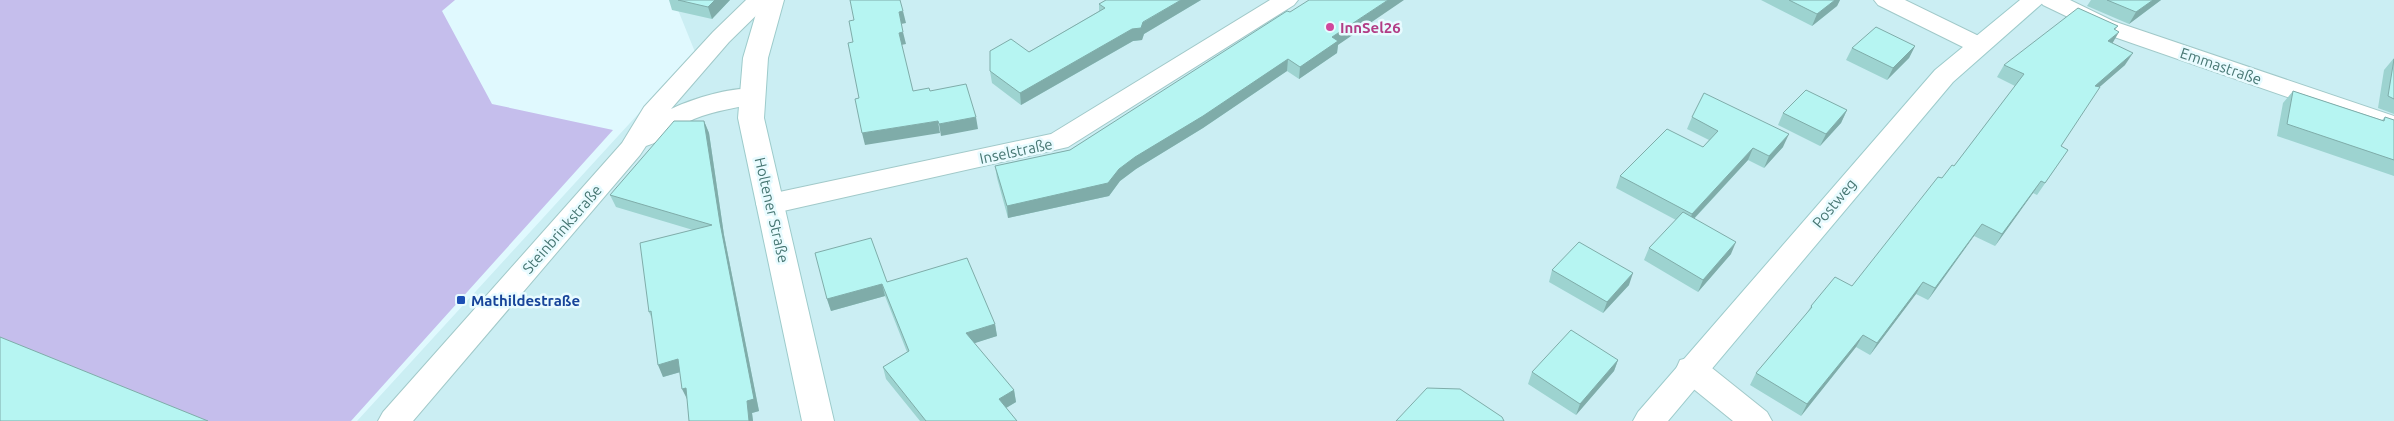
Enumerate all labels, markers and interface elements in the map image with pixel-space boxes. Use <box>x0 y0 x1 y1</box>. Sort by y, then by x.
place label: InnSel26 <box>1340 19 1401 36</box>
marker: InnSel26 <box>1324 21 1336 33</box>
street label: Emmastraße <box>2178 44 2264 88</box>
street label: Inselstraße <box>978 135 1054 167</box>
street label: Holtener Straße <box>752 156 792 264</box>
street label: Postweg <box>1809 175 1859 231</box>
street label: Steinbrinkstraße <box>519 181 605 277</box>
place label: Mathildestraße <box>471 292 580 309</box>
marker: Mathildestraße <box>455 294 467 306</box>

